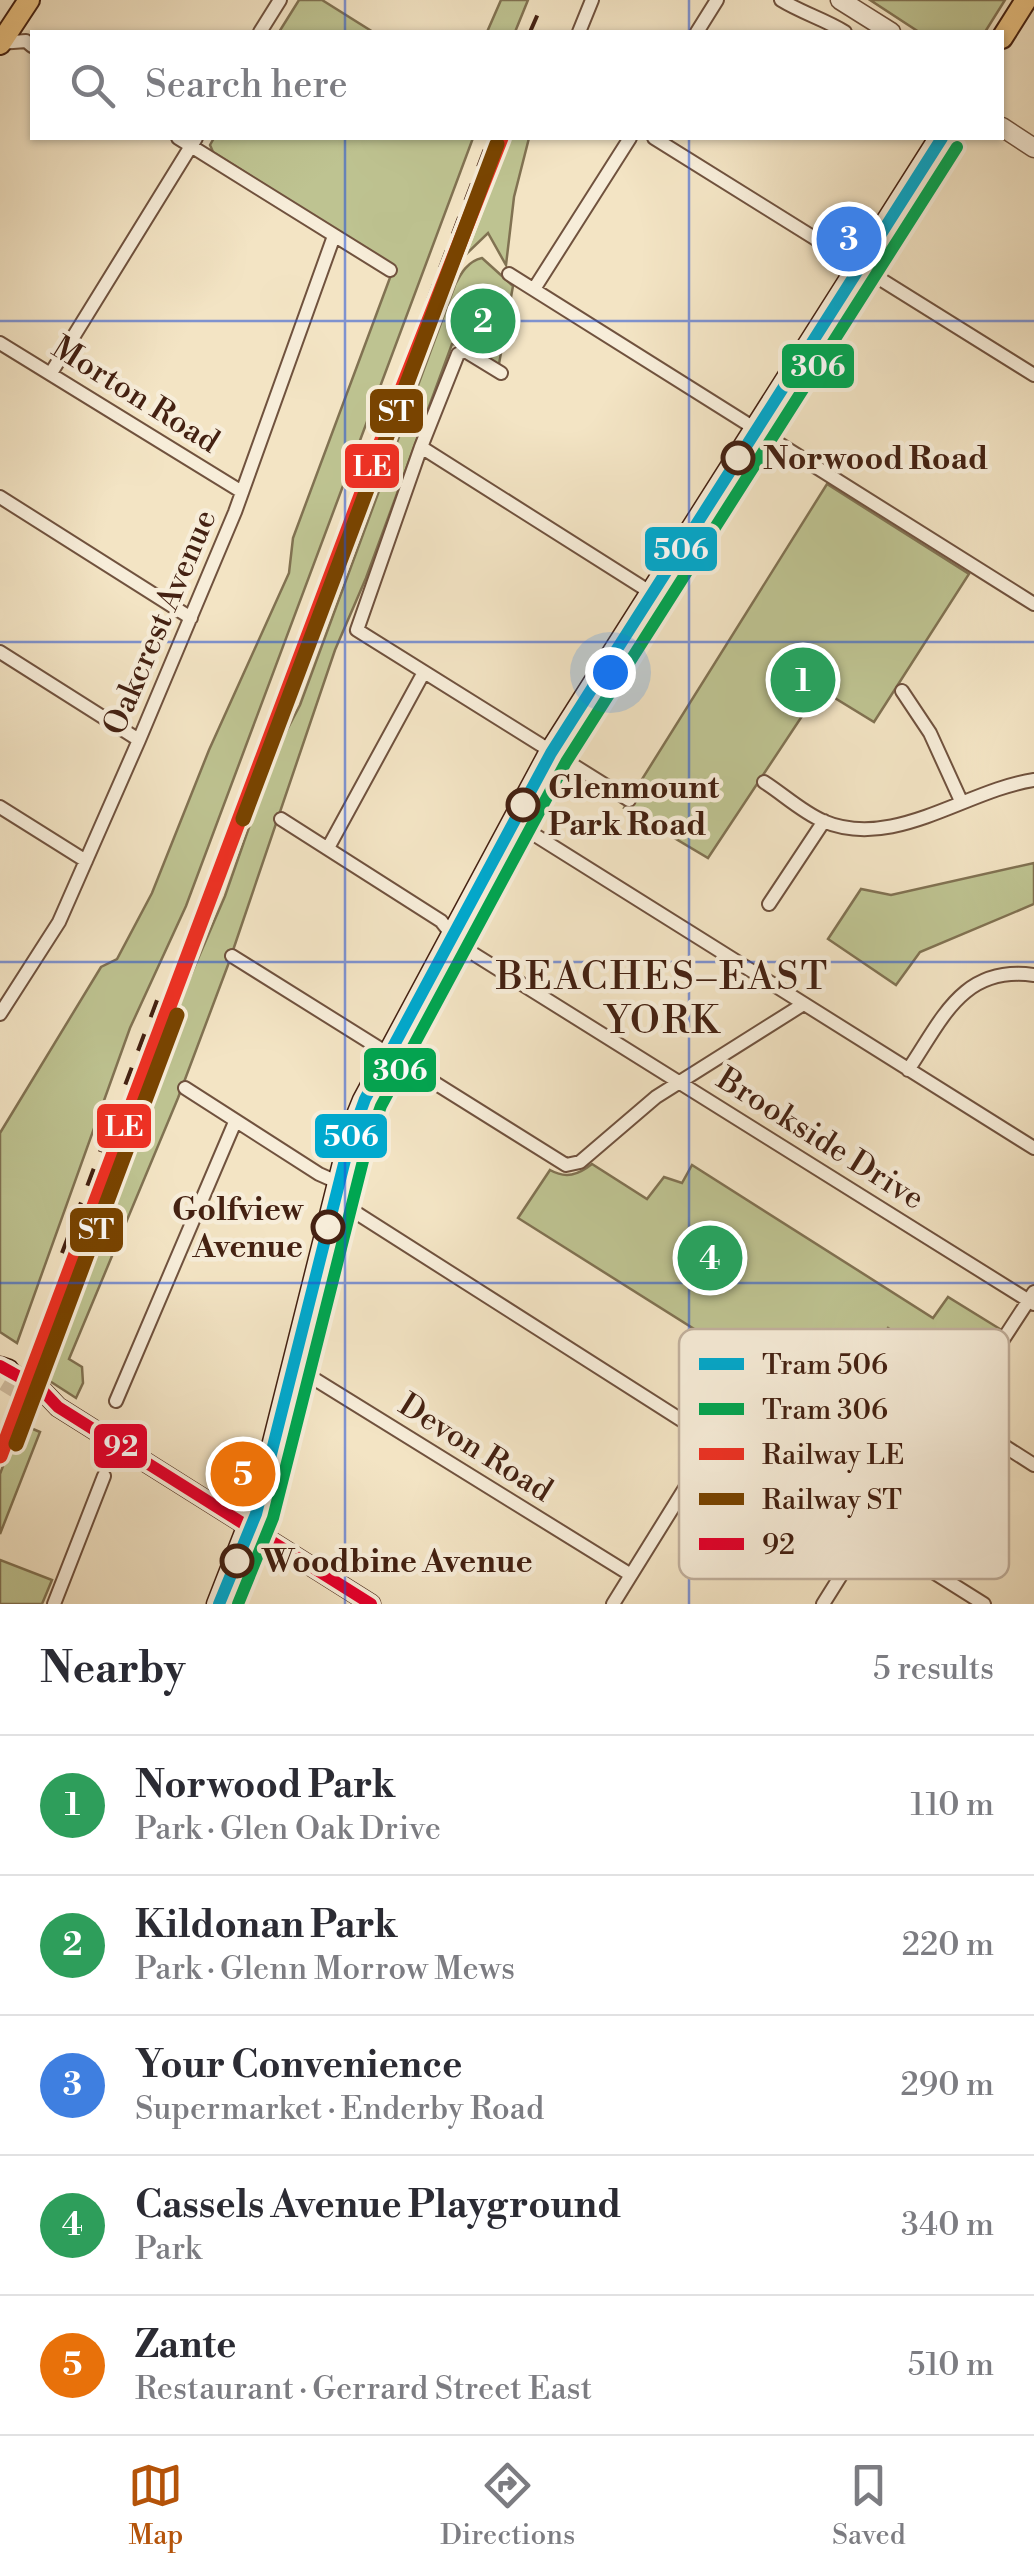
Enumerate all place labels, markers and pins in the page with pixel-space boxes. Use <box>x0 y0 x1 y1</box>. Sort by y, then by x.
pin: 3 <box>816 202 882 276</box>
pin: 2 <box>450 284 516 358</box>
place label: Norwood Road <box>763 439 988 479</box>
marker: Norwood Road <box>722 442 754 474</box>
pin: 1 <box>770 642 836 718</box>
place label: Glenmount Park Road <box>548 768 720 845</box>
marker: Glenmount Park Road <box>507 789 539 821</box>
place label: Golfview Avenue <box>172 1190 304 1267</box>
marker: Golfview Avenue <box>312 1211 344 1243</box>
pin: 4 <box>678 1220 742 1296</box>
pin: 5 <box>210 1436 276 1512</box>
place label: Woodbine Avenue <box>261 1542 533 1582</box>
marker: Woodbine Avenue <box>221 1545 253 1577</box>

